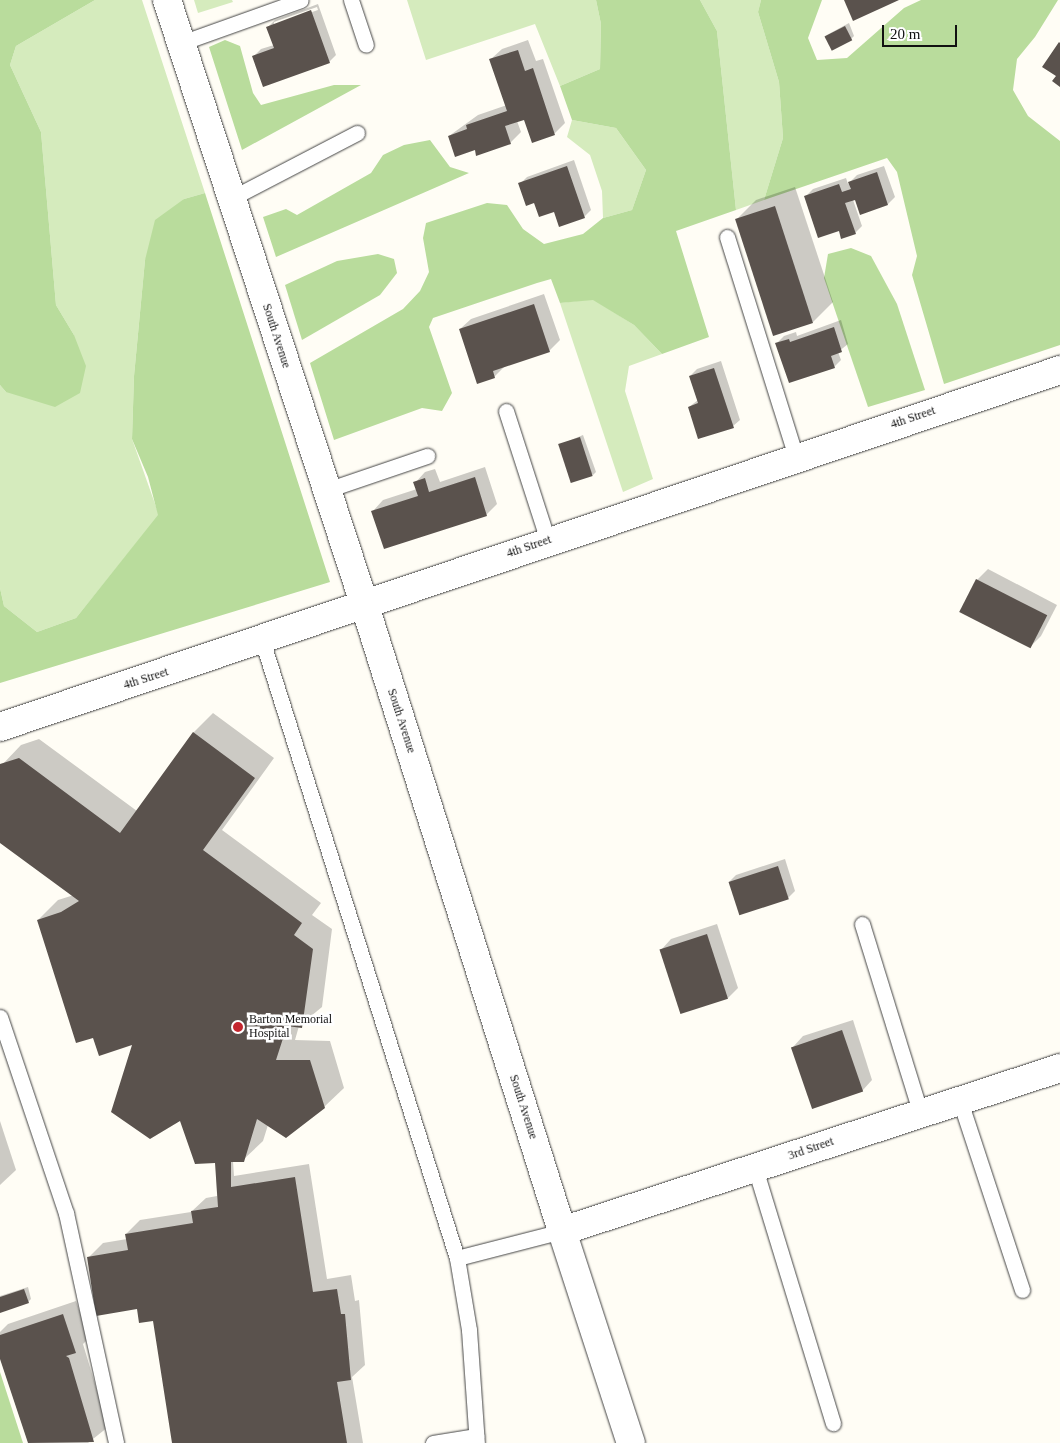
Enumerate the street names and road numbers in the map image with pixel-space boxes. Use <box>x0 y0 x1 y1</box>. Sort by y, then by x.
street label: South Avenue <box>259 302 293 370</box>
street label: 4th Street <box>889 404 937 432</box>
street label: 4th Street <box>505 533 553 561</box>
street label: 4th Street <box>122 665 170 693</box>
street label: South Avenue <box>384 687 418 755</box>
street label: South Avenue <box>506 1073 540 1141</box>
street label: 3rd Street <box>786 1135 836 1163</box>

